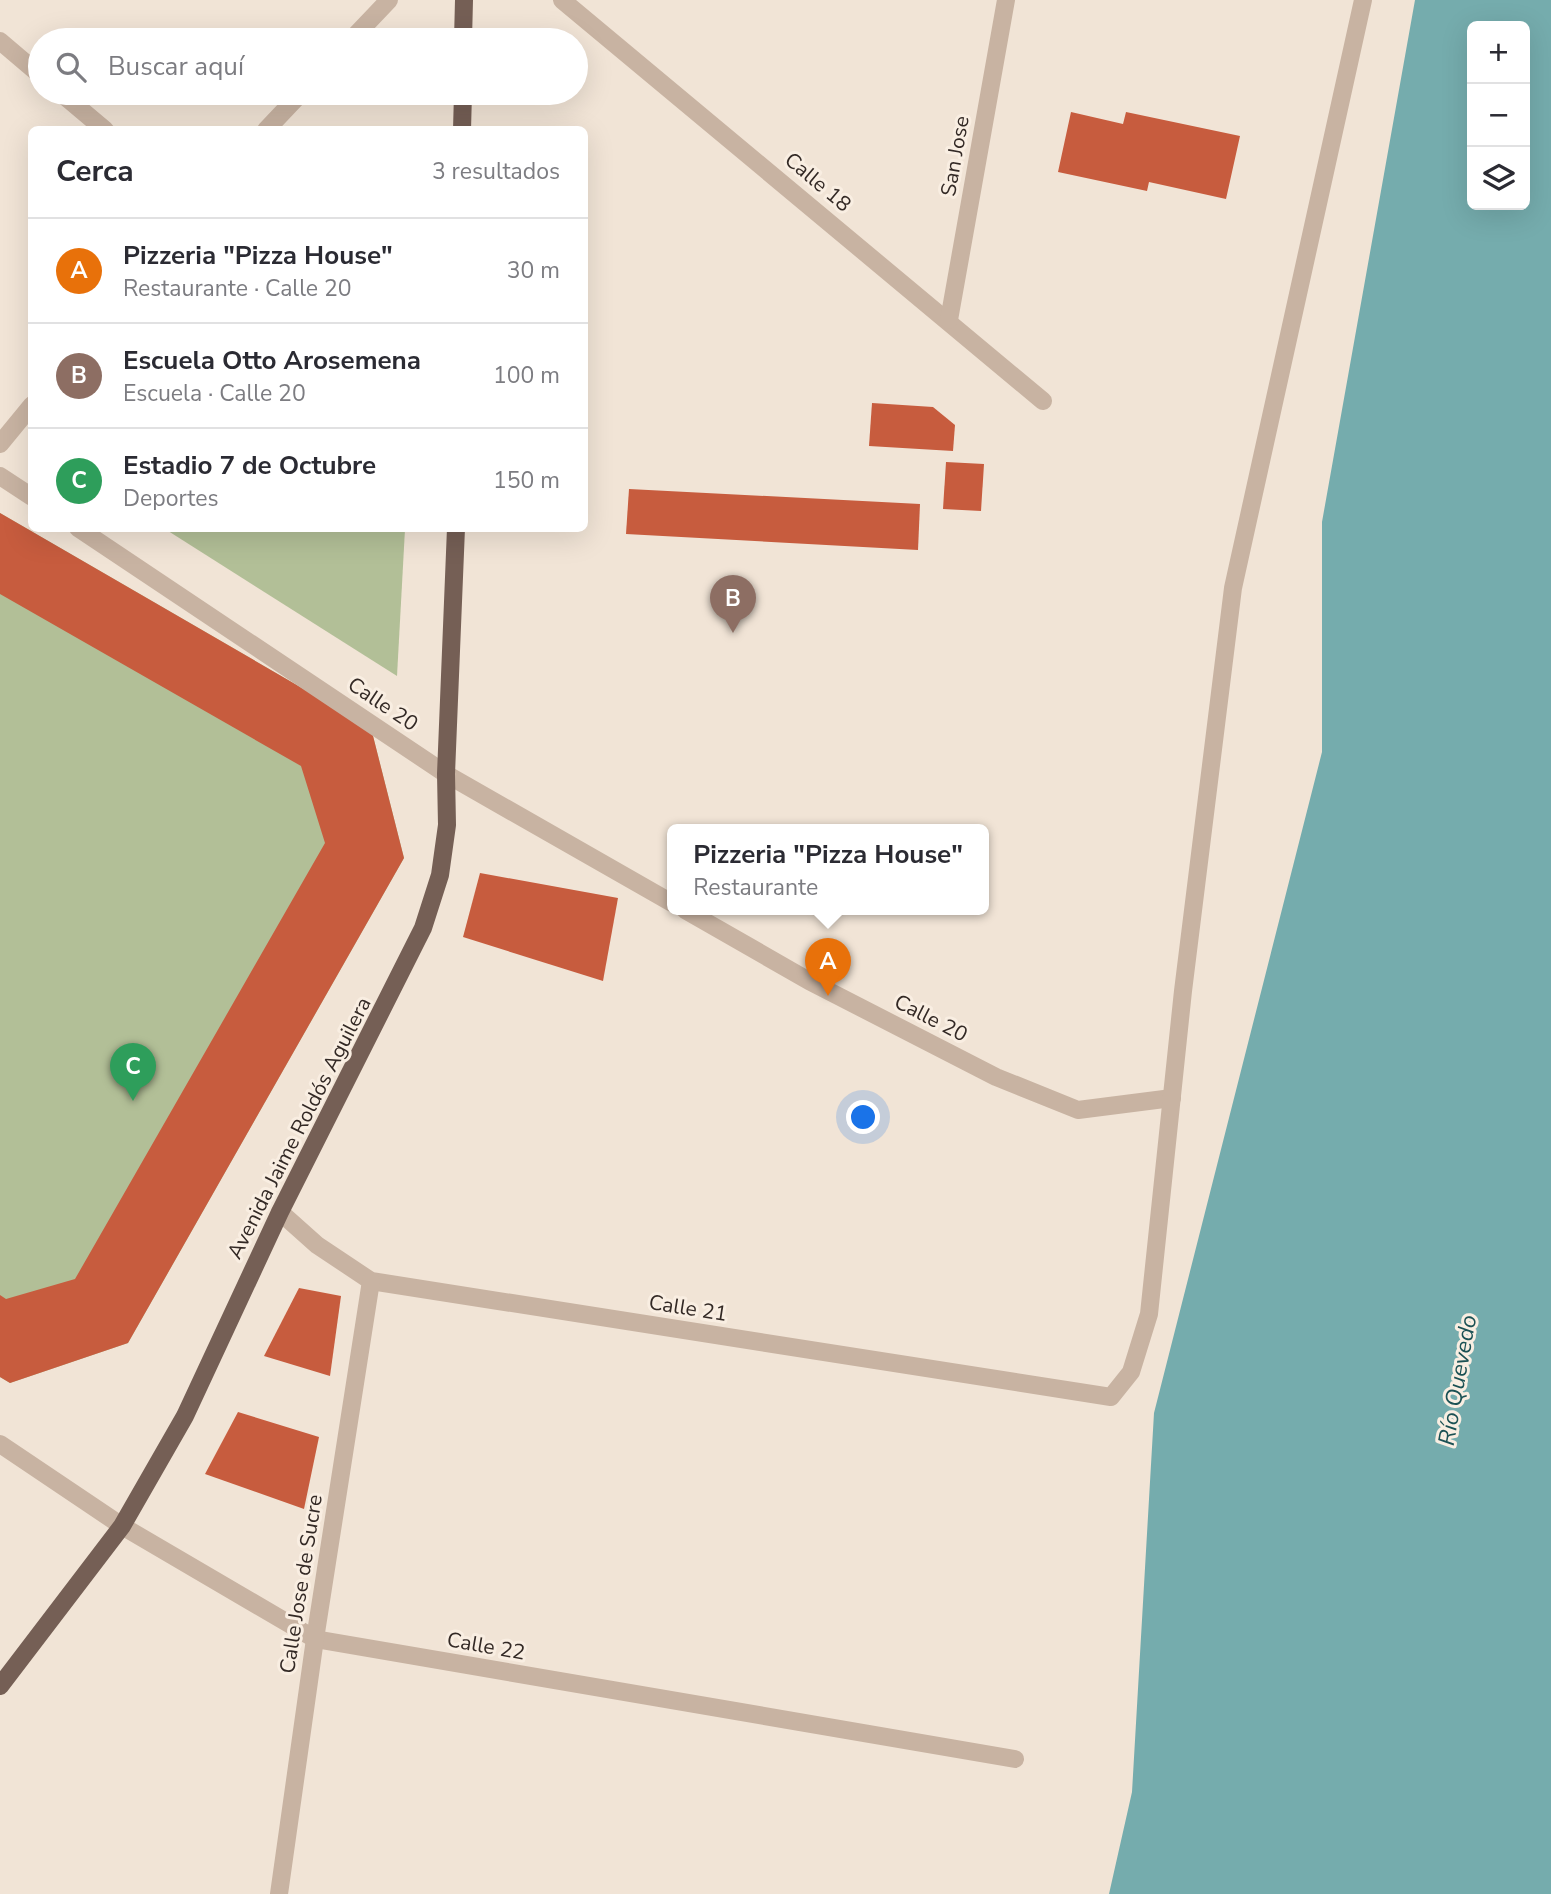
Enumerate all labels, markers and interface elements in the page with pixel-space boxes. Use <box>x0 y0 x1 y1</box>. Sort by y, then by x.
map controls <box>1467 21 1530 210</box>
button: + <box>1467 21 1530 84</box>
search box <box>28 28 588 105</box>
icon: search <box>52 48 90 86</box>
text: Buscar aquí <box>108 49 244 84</box>
button: − <box>1467 84 1530 147</box>
street label: San Jose <box>934 114 976 198</box>
street label: Calle 18 <box>779 146 857 218</box>
button: layers <box>1467 147 1530 210</box>
text: Cerca <box>56 151 134 192</box>
text: 3 resultados <box>432 156 560 187</box>
text: Pizzeria "Pizza House" <box>123 238 393 273</box>
text: A <box>70 255 88 286</box>
text: 30 m <box>507 255 560 286</box>
text: Restaurante · Calle 20 <box>123 273 352 304</box>
text: Escuela Otto Arosemena <box>123 343 421 378</box>
text: B <box>71 360 87 391</box>
text: 100 m <box>493 360 560 391</box>
text: Escuela · Calle 20 <box>123 378 306 409</box>
text: Estadio 7 de Octubre <box>123 448 376 483</box>
text: C <box>71 465 87 496</box>
text: 150 m <box>493 465 560 496</box>
text: Deportes <box>123 483 219 514</box>
pin: B <box>710 575 756 633</box>
street label: Calle 20 <box>342 670 424 738</box>
popup <box>667 824 989 915</box>
text: Pizzeria "Pizza House" <box>693 837 963 872</box>
text: Restaurante <box>693 872 818 903</box>
pin: A <box>805 938 851 996</box>
street label: Calle 20 <box>889 988 973 1048</box>
street label: Avenida Jaime Roldós Aguilera <box>221 992 377 1264</box>
pin: C <box>110 1043 156 1101</box>
your location <box>846 1100 880 1134</box>
street label: Calle 21 <box>647 1288 729 1328</box>
water label: Río Quevedo <box>1431 1312 1484 1448</box>
street label: Calle Jose de Sucre <box>273 1493 329 1675</box>
street label: Calle 22 <box>445 1625 527 1667</box>

